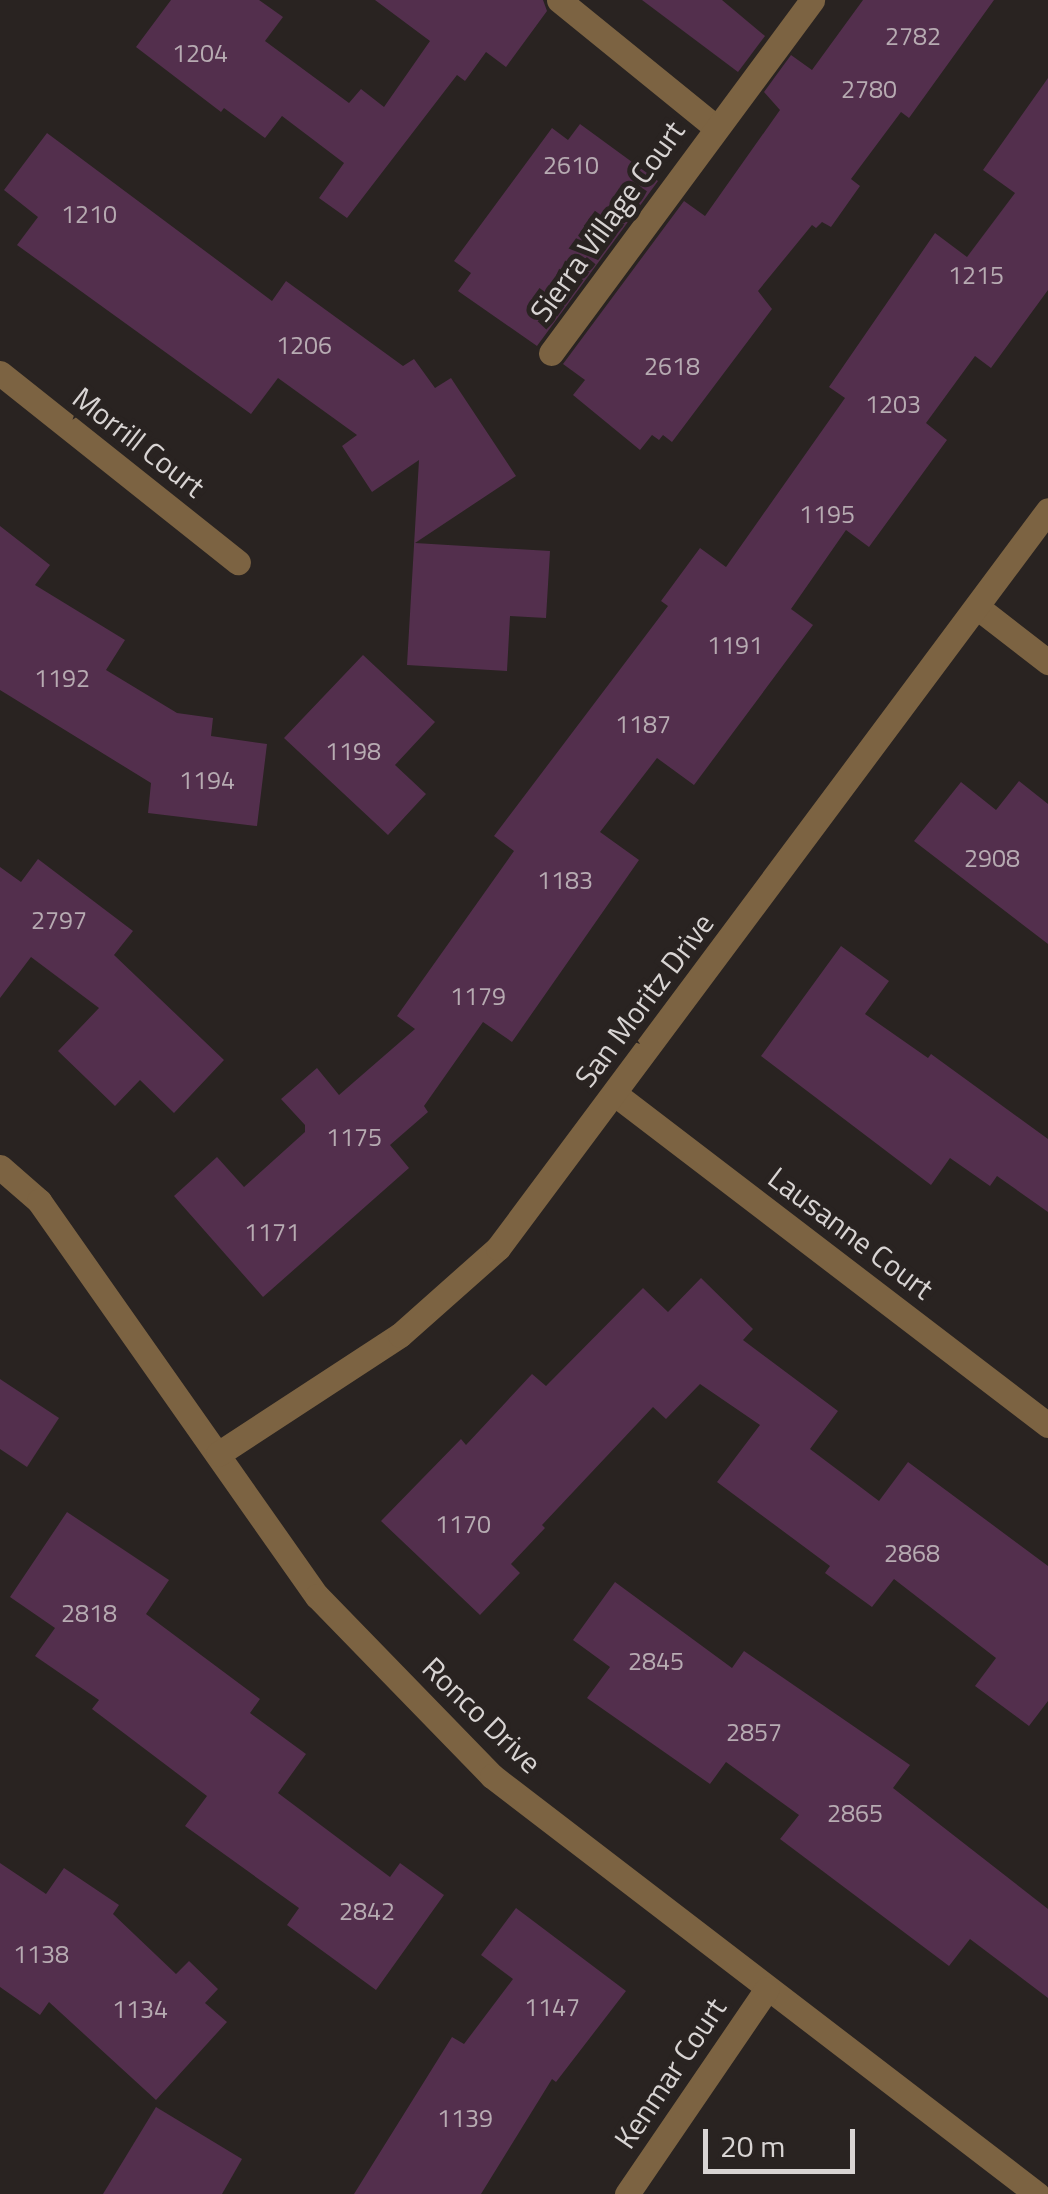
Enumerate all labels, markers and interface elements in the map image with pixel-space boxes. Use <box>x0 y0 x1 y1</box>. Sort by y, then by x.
house number: 2782 <box>885 21 941 51</box>
house number: 1204 <box>172 38 228 68</box>
house number: 2780 <box>841 74 897 104</box>
street label: Sierra Village Court <box>522 114 692 328</box>
house number: 2610 <box>543 150 599 180</box>
house number: 1210 <box>61 199 117 229</box>
house number: 1215 <box>948 260 1004 290</box>
house number: 1206 <box>276 330 332 360</box>
house number: 2618 <box>644 351 700 381</box>
street label: Morrill Court <box>66 379 212 505</box>
house number: 1203 <box>865 389 921 419</box>
house number: 1195 <box>799 499 855 529</box>
house number: 1191 <box>707 630 763 660</box>
house number: 1192 <box>34 663 90 693</box>
house number: 1187 <box>615 709 671 739</box>
house number: 1198 <box>325 736 381 766</box>
house number: 1194 <box>179 765 235 795</box>
house number: 2908 <box>964 843 1020 873</box>
house number: 1183 <box>537 865 593 895</box>
house number: 2797 <box>31 905 87 935</box>
street label: San Moritz Drive <box>567 906 721 1094</box>
house number: 1179 <box>450 981 506 1011</box>
house number: 1175 <box>326 1122 382 1152</box>
street label: Lausanne Court <box>762 1159 940 1307</box>
house number: 1171 <box>244 1217 300 1247</box>
house number: 1170 <box>435 1509 491 1539</box>
house number: 2868 <box>884 1538 940 1568</box>
house number: 2818 <box>61 1598 117 1628</box>
house number: 2845 <box>628 1646 684 1676</box>
street label: Ronco Drive <box>415 1650 549 1780</box>
house number: 2857 <box>726 1717 782 1747</box>
house number: 2865 <box>827 1798 883 1828</box>
house number: 2842 <box>339 1896 395 1926</box>
house number: 1138 <box>13 1939 69 1969</box>
street label: Kenmar Court <box>607 1991 733 2155</box>
house number: 1147 <box>524 1992 580 2022</box>
house number: 1134 <box>112 1994 168 2024</box>
house number: 1139 <box>437 2103 493 2133</box>
scale bar <box>708 2109 860 2171</box>
text: 20 m <box>720 2123 785 2169</box>

